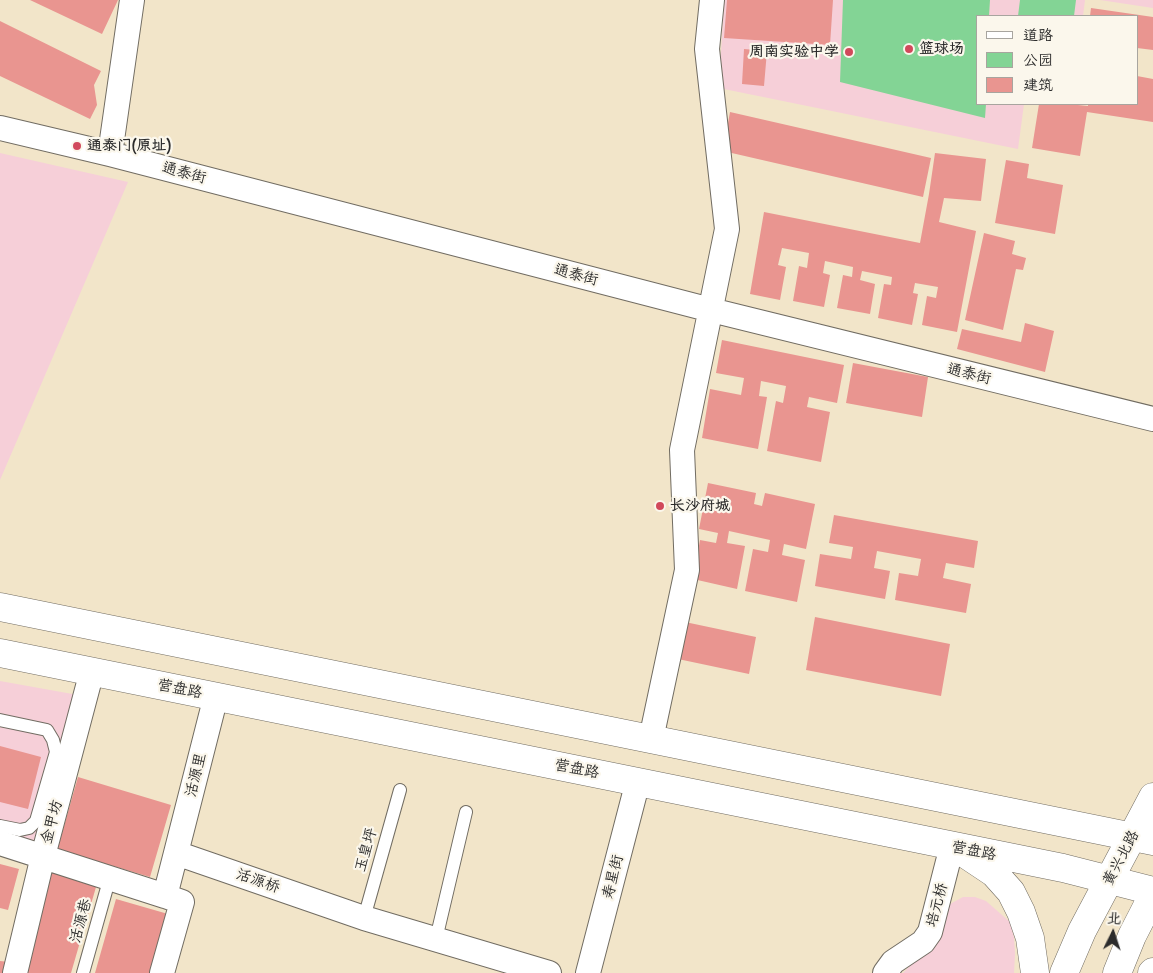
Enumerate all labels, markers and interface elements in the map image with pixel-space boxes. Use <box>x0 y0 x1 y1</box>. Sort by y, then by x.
legend <box>976 15 1138 105</box>
text: 道路 <box>1023 25 1053 44</box>
place label: 篮球场 <box>919 40 964 58</box>
place label: 周南实验中学 <box>749 43 839 61</box>
marker: 篮球场 <box>903 43 915 55</box>
marker: 周南实验中学 <box>843 46 855 58</box>
text: 公园 <box>1023 50 1053 69</box>
text: 建筑 <box>1023 75 1053 94</box>
place label: 通泰门(原址) <box>87 137 171 155</box>
marker: 通泰门(原址) <box>71 140 83 152</box>
street label: 通泰街 <box>160 158 208 188</box>
street label: 通泰街 <box>552 260 600 290</box>
street label: 通泰街 <box>945 360 993 388</box>
place label: 长沙府城 <box>670 497 730 515</box>
marker: 长沙府城 <box>654 500 666 512</box>
street label: 营盘路 <box>156 676 204 702</box>
street label: 活源里 <box>182 751 210 799</box>
street label: 营盘路 <box>553 756 601 782</box>
street label: 金甲坊 <box>37 798 67 846</box>
street label: 玉皇坪 <box>351 826 381 874</box>
street label: 黄兴北路 <box>1099 827 1143 889</box>
street label: 营盘路 <box>950 838 998 864</box>
street label: 寿星街 <box>599 853 627 901</box>
street label: 活源桥 <box>234 865 282 897</box>
street label: 培元桥 <box>922 881 952 929</box>
street label: 活源巷 <box>66 897 96 945</box>
north arrow <box>1088 908 1138 958</box>
text: 北 <box>1106 909 1122 928</box>

